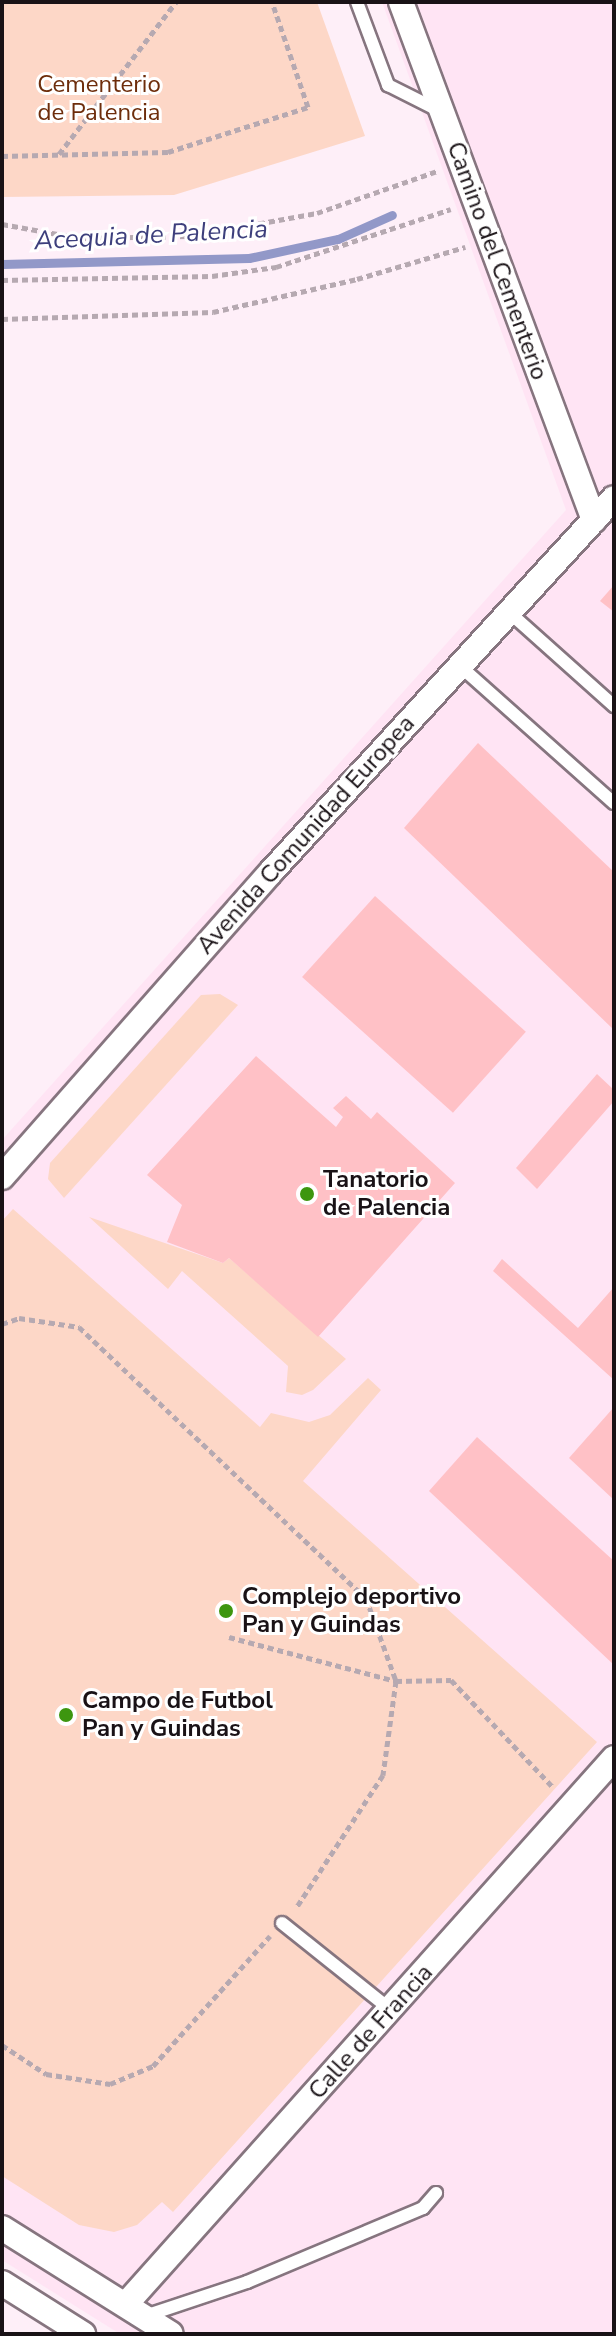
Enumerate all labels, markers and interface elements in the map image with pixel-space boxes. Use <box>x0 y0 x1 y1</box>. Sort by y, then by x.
park label: Cementerio de Palencia <box>37 71 161 127</box>
street label: Camino del Cementerio <box>440 138 554 384</box>
water label: Acequia de Palencia <box>33 213 269 257</box>
street label: Avenida Comunidad Europea <box>191 710 421 960</box>
place label: Tanatorio de Palencia <box>323 1166 450 1222</box>
marker: Tanatorio de Palencia <box>298 1185 316 1203</box>
place label: Complejo deportivo Pan y Guindas <box>242 1583 461 1639</box>
marker: Complejo deportivo Pan y Guindas <box>217 1602 235 1620</box>
place label: Campo de Futbol Pan y Guindas <box>82 1687 273 1743</box>
marker: Campo de Futbol Pan y Guindas <box>57 1706 75 1724</box>
street label: Calle de Francia <box>303 1959 439 2105</box>

